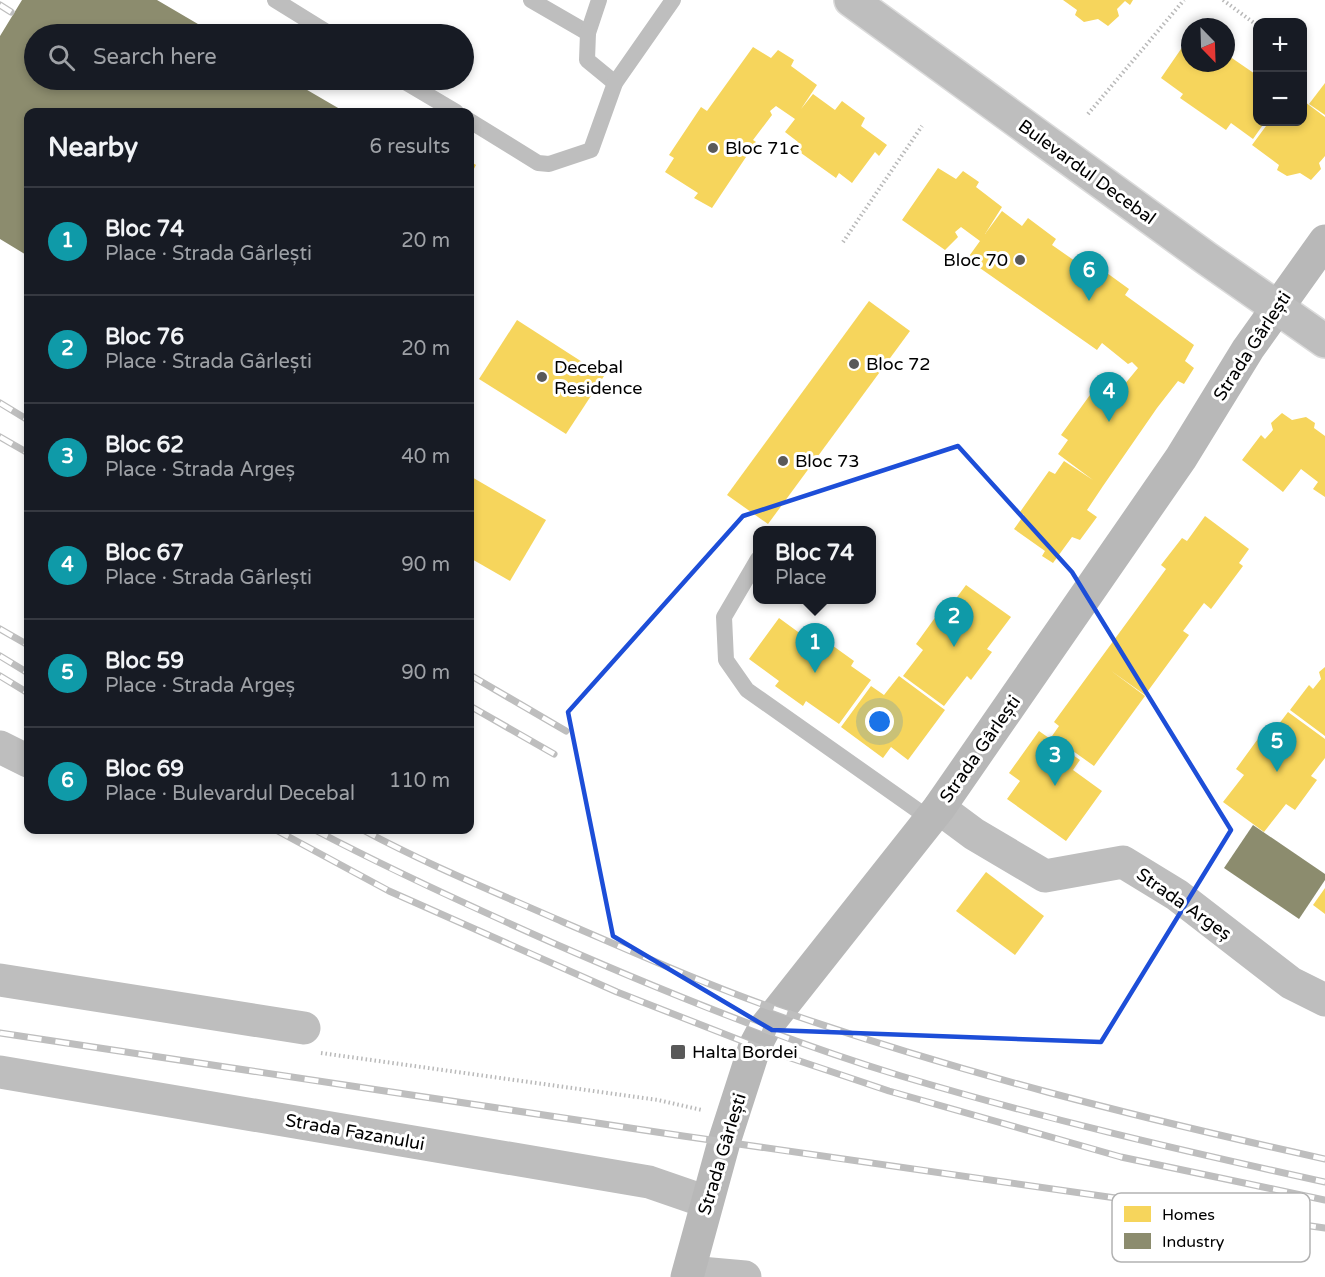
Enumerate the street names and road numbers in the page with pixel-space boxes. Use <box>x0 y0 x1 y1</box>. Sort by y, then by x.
street label: Bulevardul Decebal <box>1014 115 1160 229</box>
street label: Strada Gârlești <box>1208 287 1296 405</box>
street label: Strada Gârlești <box>935 691 1025 807</box>
street label: Strada Argeș <box>1132 863 1236 945</box>
street label: Strada Gârlești <box>693 1091 751 1217</box>
street label: Strada Fazanului <box>284 1109 426 1155</box>

